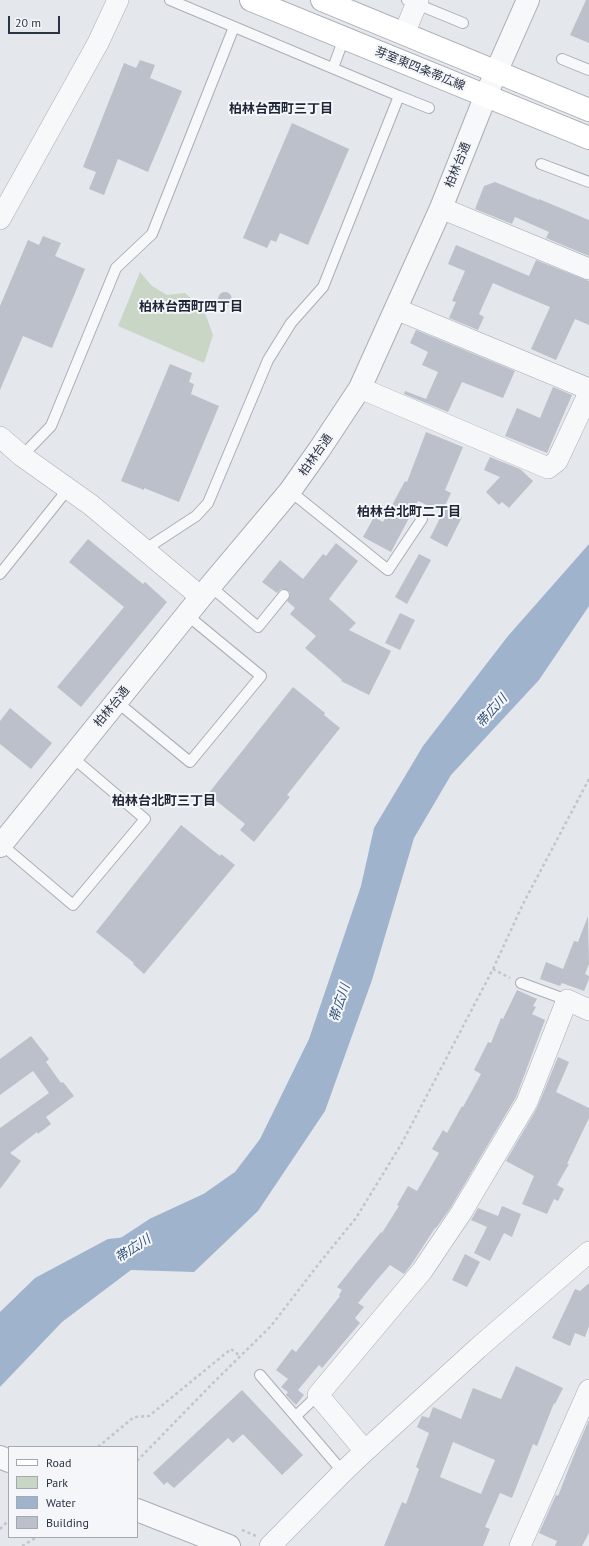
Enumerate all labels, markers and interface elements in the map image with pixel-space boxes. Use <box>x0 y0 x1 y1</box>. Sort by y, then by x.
scale bar <box>10 8 62 34</box>
text: 20 m <box>15 15 41 30</box>
street label: 芽室東四条帯広線 <box>373 44 467 94</box>
district label: 柏林台西町三丁目 <box>229 101 333 117</box>
street label: 柏林台通 <box>442 140 474 190</box>
district label: 柏林台西町四丁目 <box>139 299 243 315</box>
street label: 柏林台通 <box>296 431 336 479</box>
district label: 柏林台北町二丁目 <box>357 504 461 520</box>
street label: 柏林台通 <box>91 684 133 730</box>
water label: 帯広川 <box>473 691 511 731</box>
district label: 柏林台北町三丁目 <box>112 793 216 809</box>
water label: 帯広川 <box>327 982 353 1024</box>
water label: 帯広川 <box>112 1232 154 1266</box>
legend <box>8 1446 138 1538</box>
text: Road <box>46 1455 71 1470</box>
text: Park <box>46 1475 68 1490</box>
text: Water <box>46 1495 76 1510</box>
text: Building <box>46 1515 89 1530</box>

